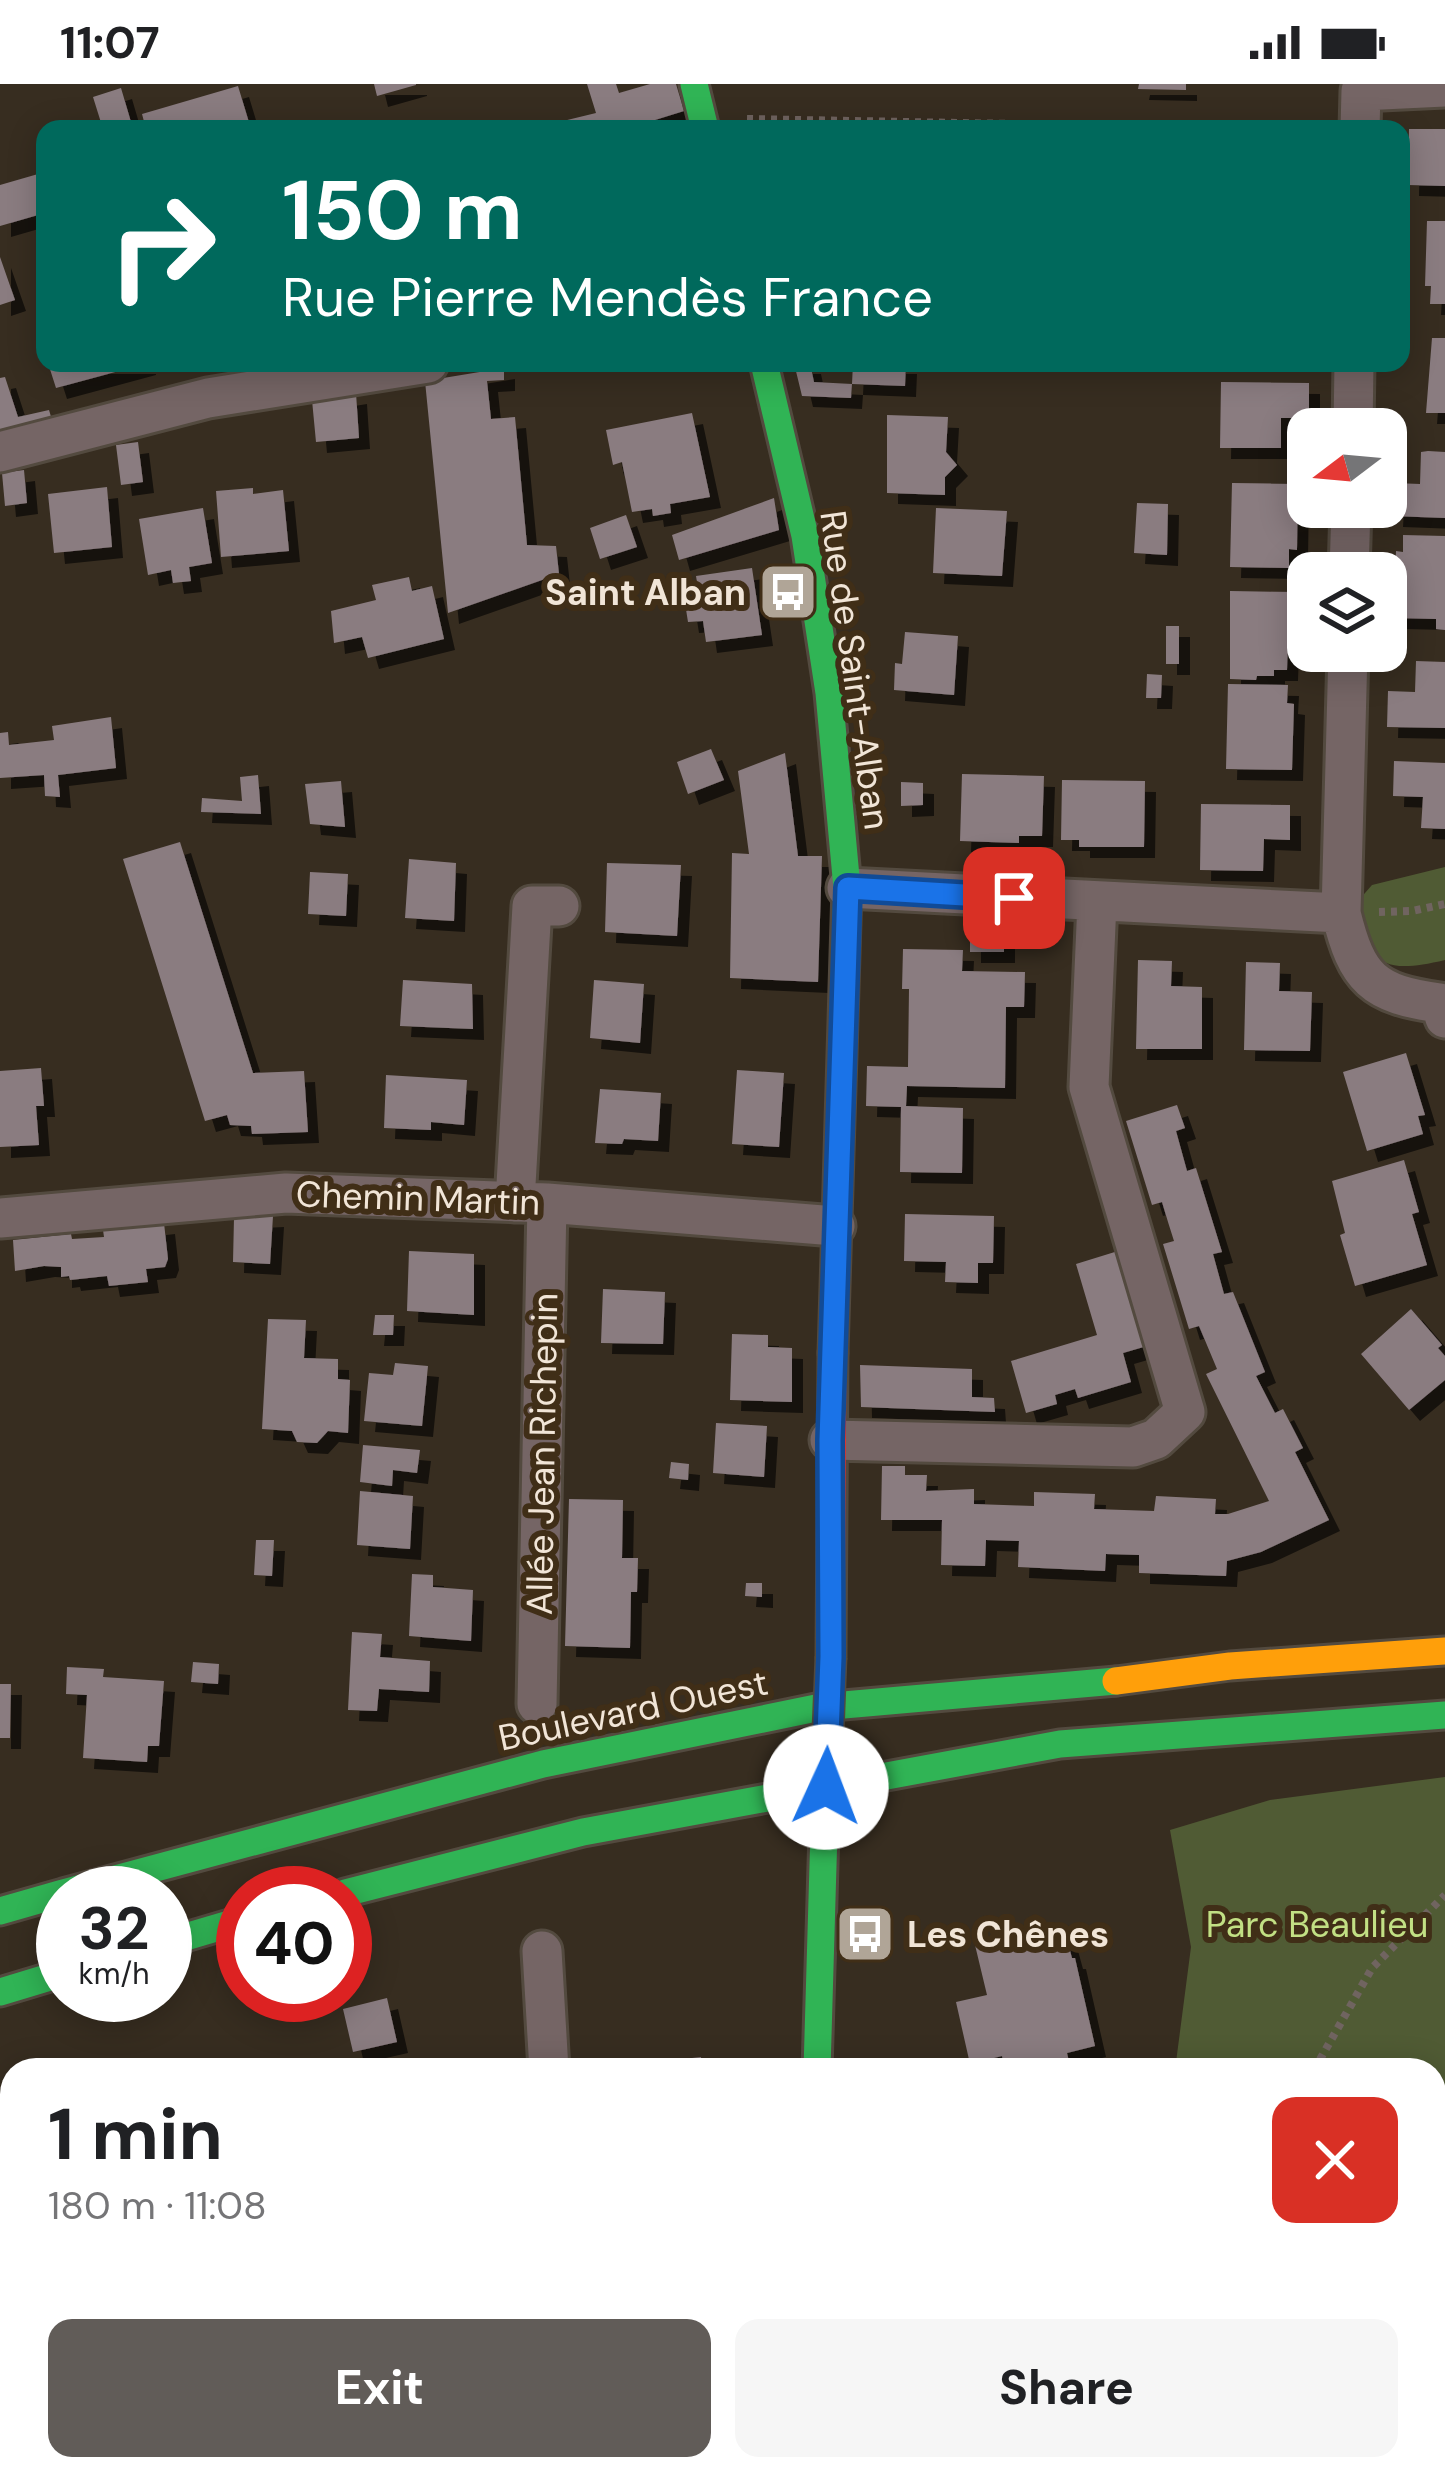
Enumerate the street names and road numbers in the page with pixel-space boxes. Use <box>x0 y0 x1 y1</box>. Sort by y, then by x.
street label: Rue de Saint-Alban <box>809 507 901 833</box>
street label: Chemin Martin <box>295 1170 541 1226</box>
street label: Allée Jean Richepin <box>516 1292 568 1616</box>
street label: Boulevard Ouest <box>494 1659 772 1761</box>

